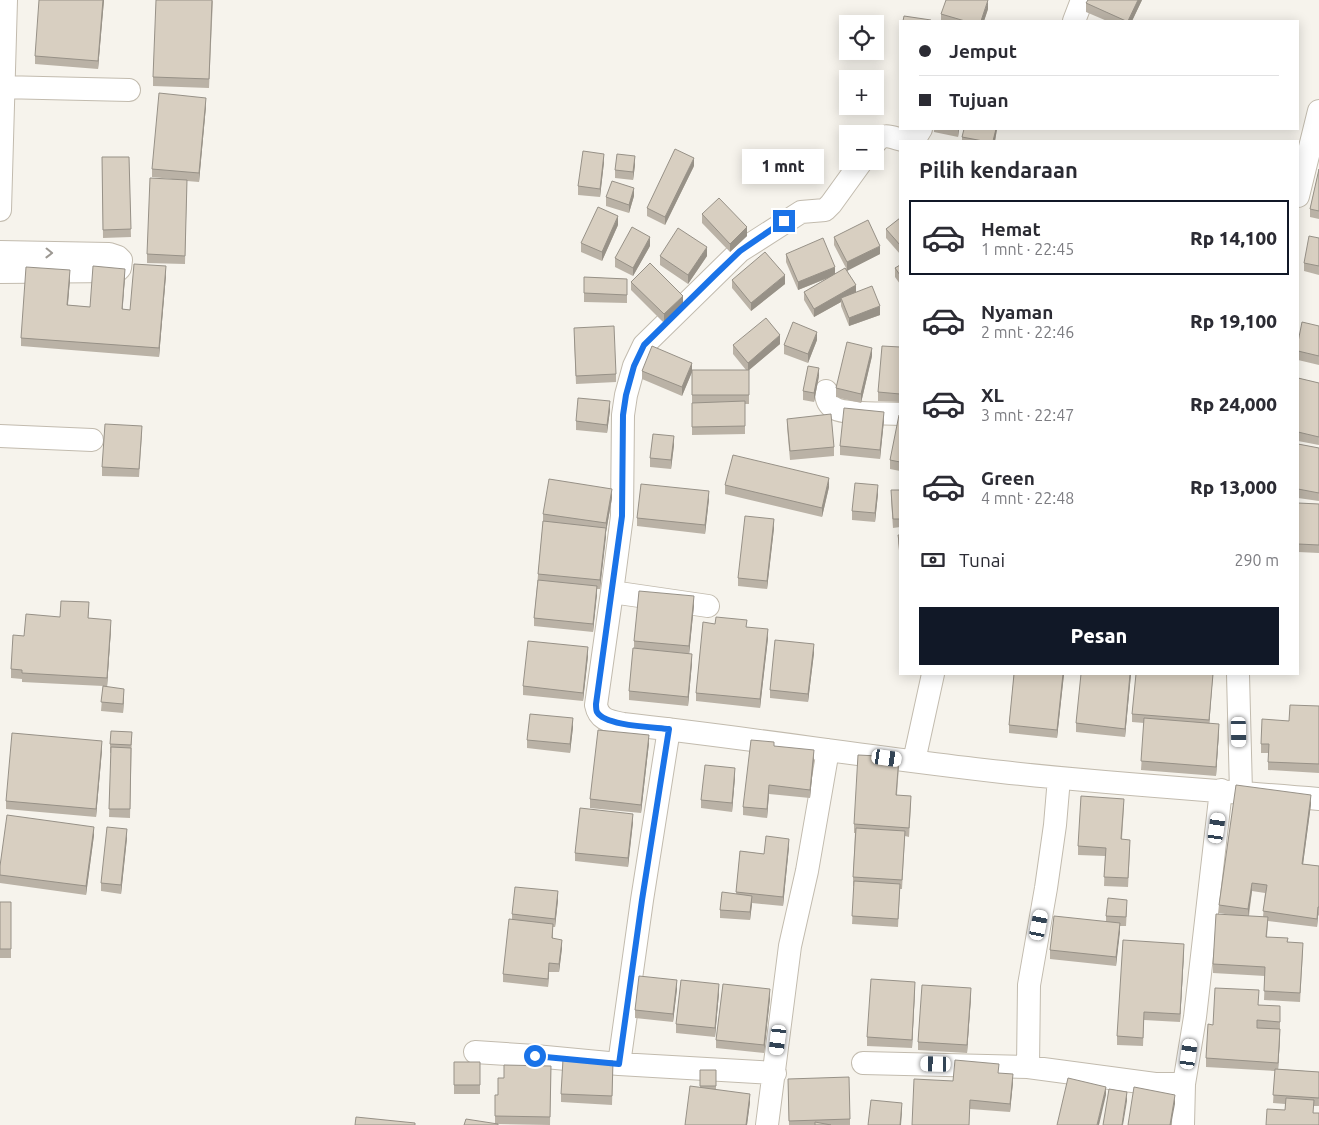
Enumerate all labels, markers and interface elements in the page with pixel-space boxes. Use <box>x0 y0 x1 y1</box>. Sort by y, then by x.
map controls <box>839 15 884 170</box>
button: locate <box>839 15 884 60</box>
text: Jemput <box>949 40 1017 62</box>
button: + <box>839 70 884 115</box>
text: Tujuan <box>949 89 1009 111</box>
button: − <box>839 125 884 170</box>
callout: 1 mnt <box>743 148 825 184</box>
text: 1 mnt <box>761 157 805 175</box>
text: Pilih kendaraan <box>919 157 1078 182</box>
route end <box>773 210 795 232</box>
icon: car <box>921 215 966 260</box>
text: Hemat <box>981 218 1041 240</box>
text: Rp 14,100 <box>1190 227 1277 249</box>
text: 1 mnt · 22:45 <box>981 240 1074 258</box>
one-way arrow <box>45 248 53 258</box>
icon: car <box>921 298 966 343</box>
text: Nyaman <box>981 301 1053 323</box>
text: Rp 19,100 <box>1190 310 1277 332</box>
text: 2 mnt · 22:46 <box>981 323 1074 341</box>
icon: car <box>921 381 966 426</box>
text: XL <box>981 384 1004 406</box>
text: Rp 24,000 <box>1190 393 1277 415</box>
text: 3 mnt · 22:47 <box>981 406 1074 424</box>
icon: car <box>921 464 966 509</box>
text: Green <box>981 467 1035 489</box>
text: Rp 13,000 <box>1190 476 1277 498</box>
text: 4 mnt · 22:48 <box>981 489 1074 507</box>
icon: cash <box>919 546 947 574</box>
text: Tunai <box>959 549 1005 571</box>
text: 290 m <box>1234 551 1279 569</box>
button: Pesan <box>919 607 1279 665</box>
car <box>1231 717 1246 747</box>
car <box>871 748 902 768</box>
car <box>1207 812 1226 844</box>
car <box>1028 909 1049 941</box>
car <box>768 1024 787 1056</box>
car <box>1179 1038 1198 1070</box>
route start <box>524 1045 546 1067</box>
car <box>920 1056 951 1072</box>

